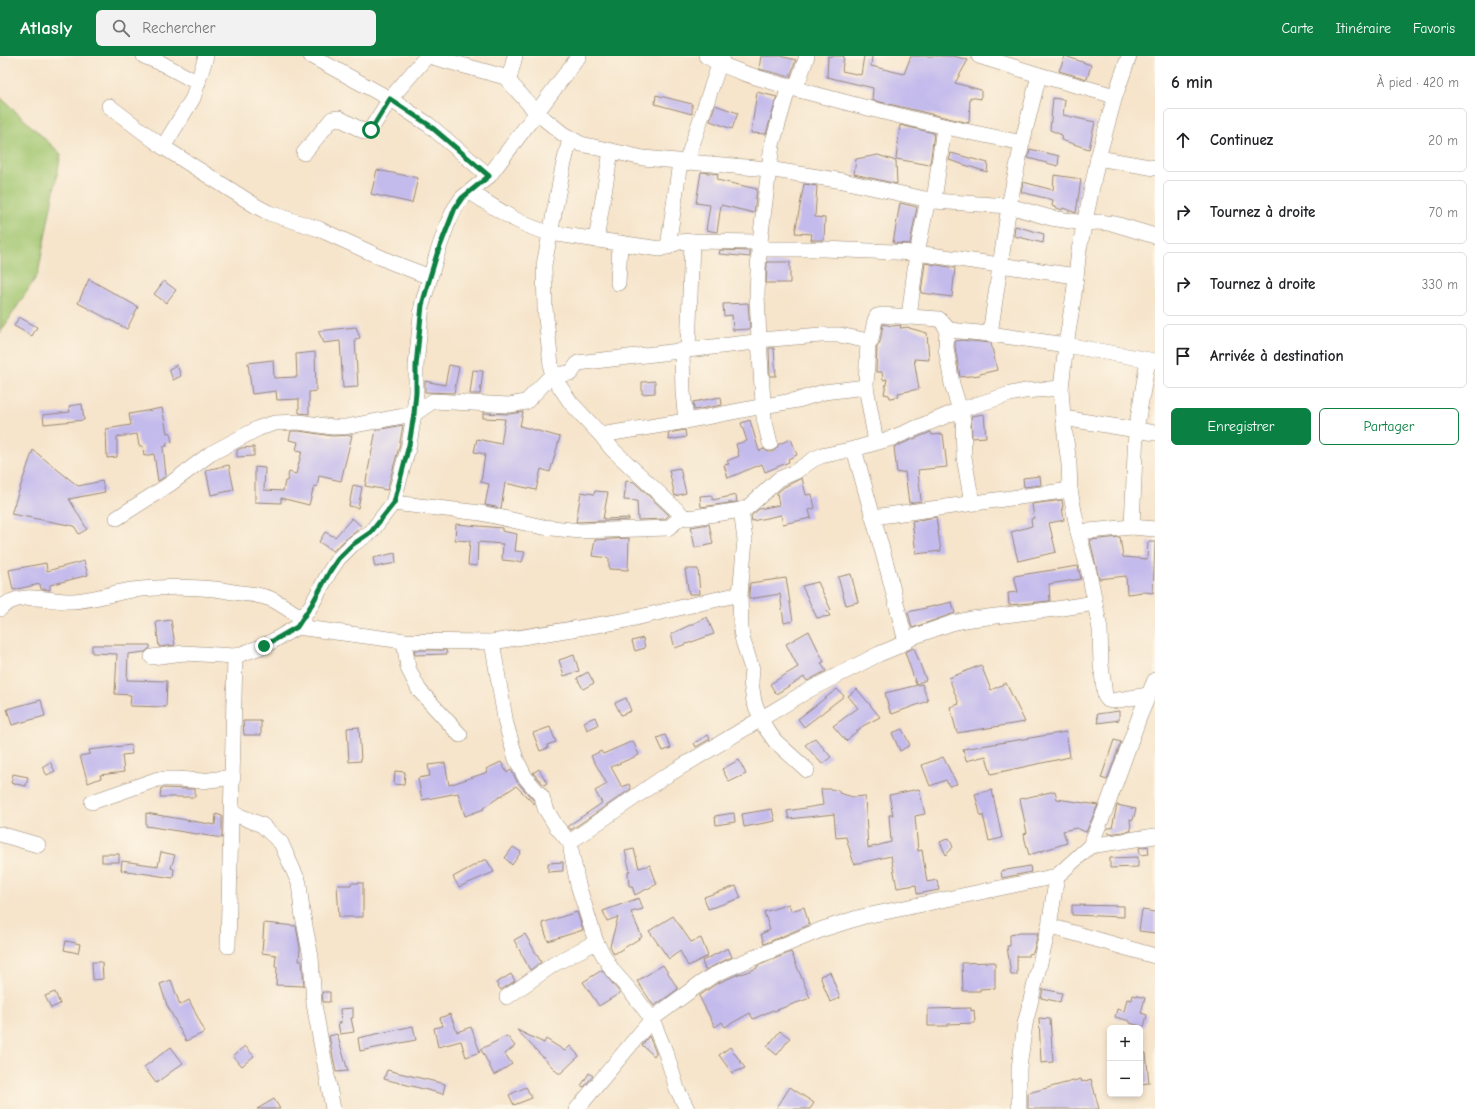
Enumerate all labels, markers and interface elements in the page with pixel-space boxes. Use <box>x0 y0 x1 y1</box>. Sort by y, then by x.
search box <box>96 10 376 46</box>
text: Atlasly <box>20 17 72 39</box>
icon: search <box>110 17 132 39</box>
text: Rechercher <box>142 19 215 37</box>
text: Carte <box>1282 20 1314 37</box>
text: Itinéraire <box>1336 20 1391 37</box>
text: Favoris <box>1413 20 1455 37</box>
text: 6 min <box>1171 73 1213 92</box>
text: À pied · 420 m <box>1377 75 1459 90</box>
route start <box>362 121 380 139</box>
icon: ahead <box>1172 129 1194 151</box>
text: Continuez <box>1210 131 1273 149</box>
text: 20 m <box>1428 133 1458 148</box>
icon: right <box>1172 201 1194 223</box>
text: Tournez à droite <box>1210 203 1315 221</box>
text: 70 m <box>1429 205 1458 220</box>
icon: right <box>1172 273 1194 295</box>
text: Tournez à droite <box>1210 275 1315 293</box>
text: 330 m <box>1422 277 1458 292</box>
icon: arrive <box>1172 345 1194 367</box>
text: Arrivée à destination <box>1210 347 1344 365</box>
button: Enregistrer <box>1171 408 1311 445</box>
button: Partager <box>1319 408 1459 445</box>
route end <box>255 637 273 655</box>
map controls <box>1107 1025 1143 1097</box>
button: + <box>1107 1025 1143 1061</box>
button: − <box>1107 1061 1143 1097</box>

